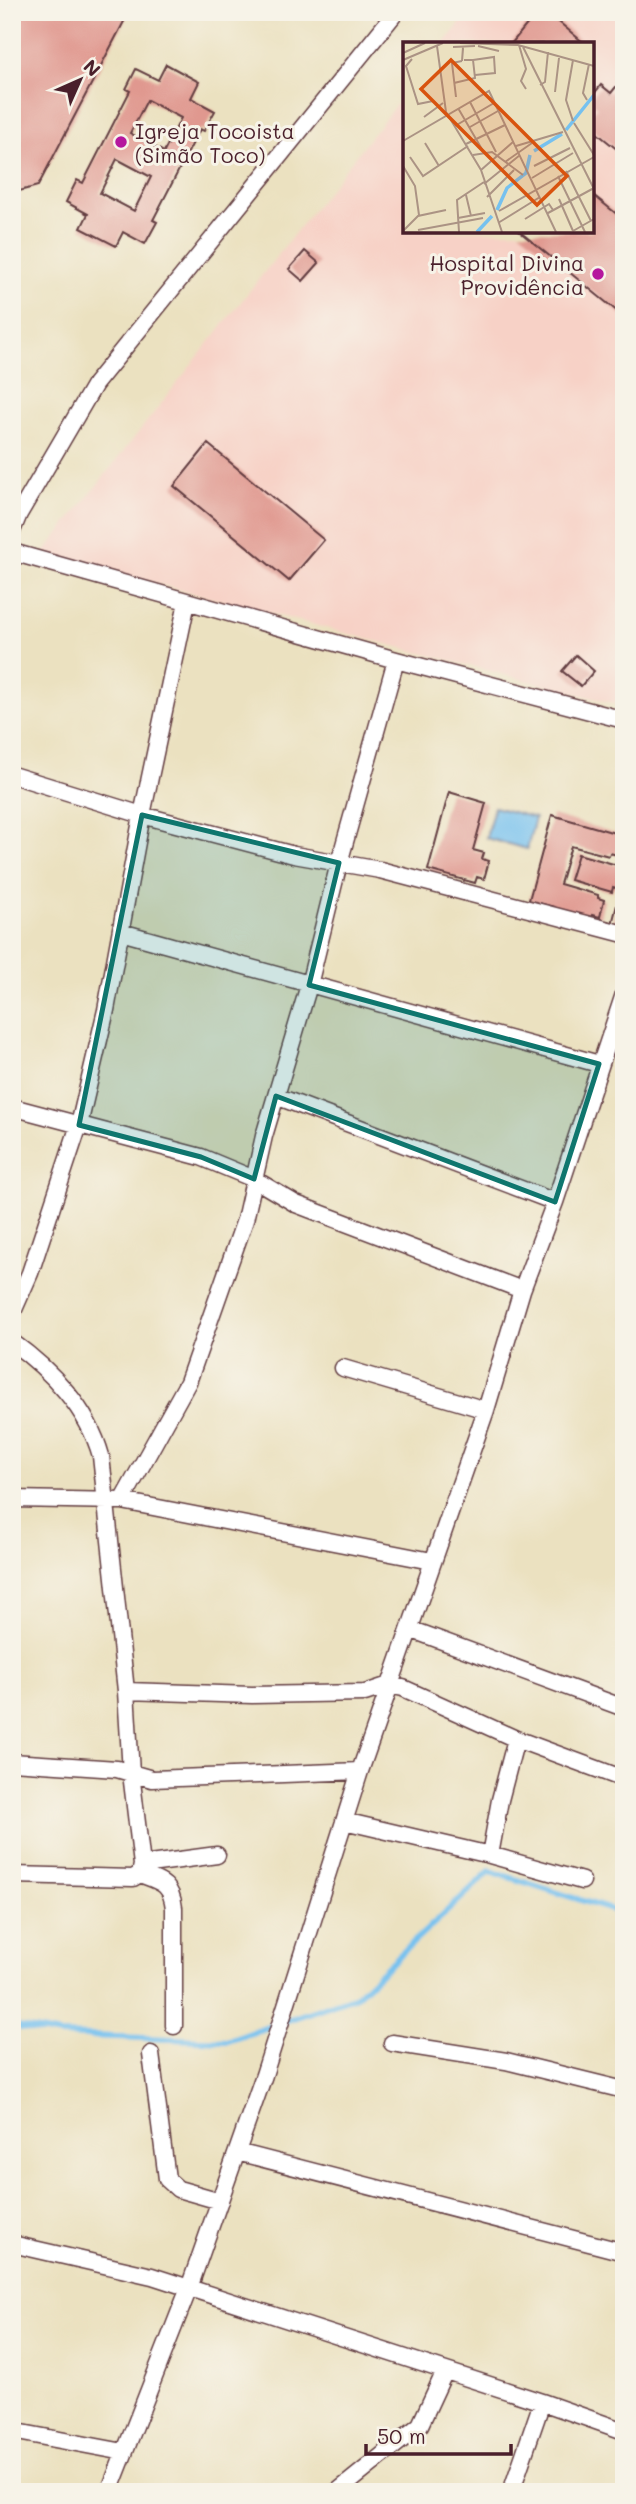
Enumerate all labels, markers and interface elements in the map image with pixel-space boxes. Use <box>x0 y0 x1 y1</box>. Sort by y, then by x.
inset map <box>403 42 594 233</box>
north arrow <box>46 46 116 116</box>
text: N <box>78 54 106 82</box>
place label: Igreja Tocoista (Simão Toco) <box>135 117 295 168</box>
marker: Igreja Tocoista (Simão Toco) <box>113 134 129 150</box>
place label: Hospital Divina Providência <box>430 249 584 300</box>
marker: Hospital Divina Providência <box>590 266 606 282</box>
scale bar <box>366 2413 512 2457</box>
text: 50 m <box>377 2422 426 2449</box>

